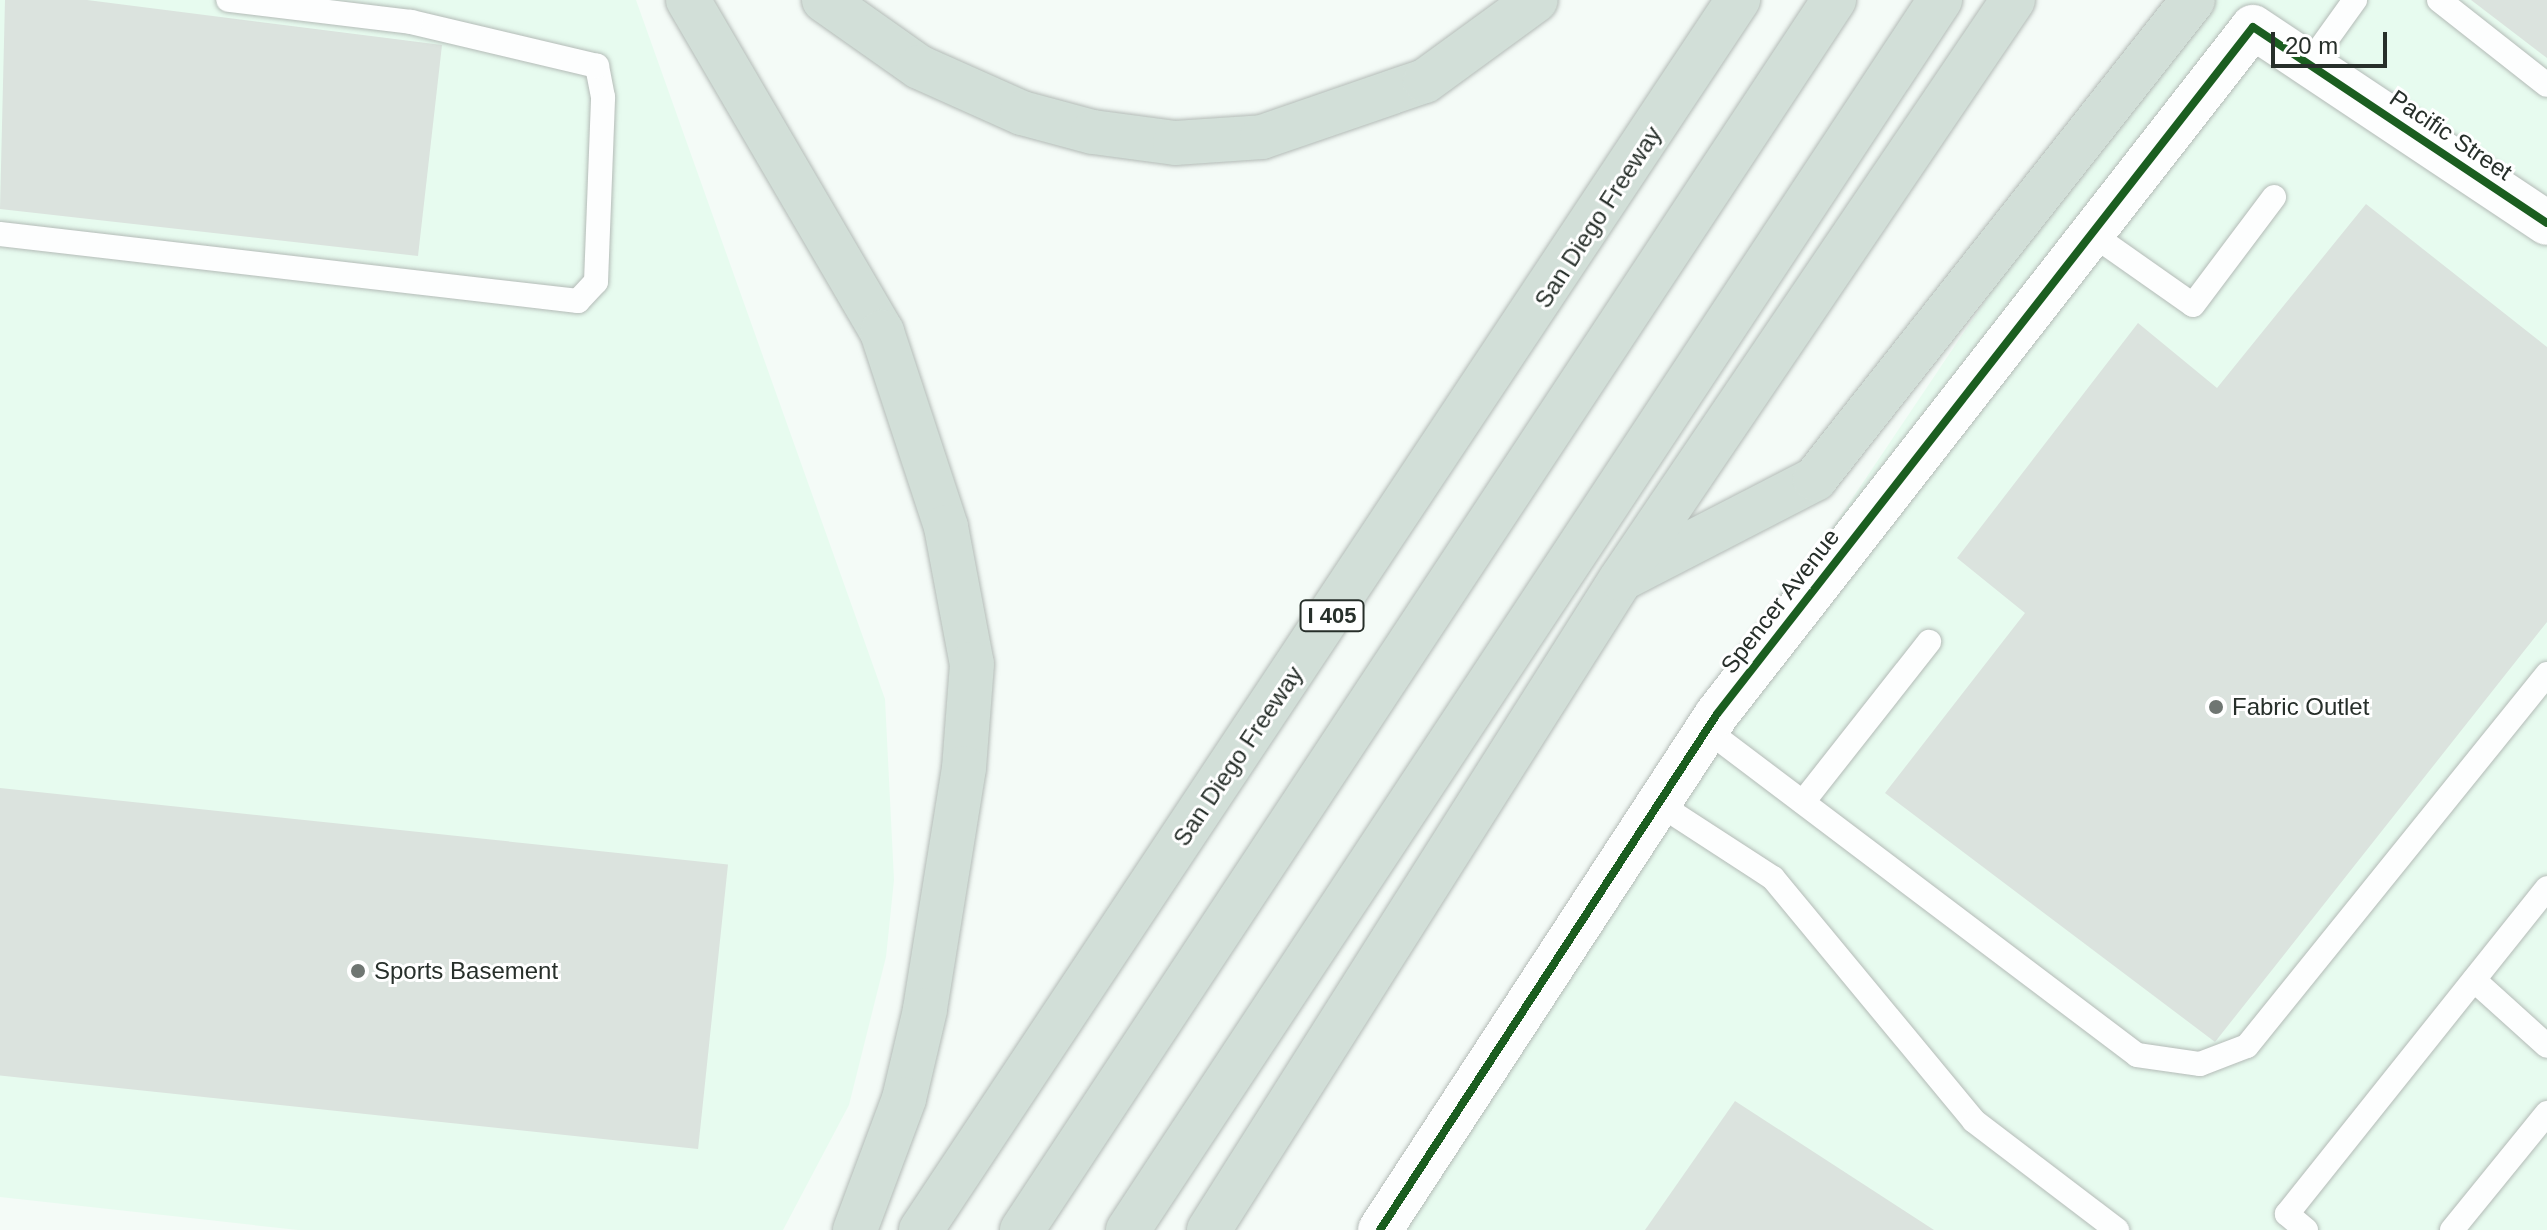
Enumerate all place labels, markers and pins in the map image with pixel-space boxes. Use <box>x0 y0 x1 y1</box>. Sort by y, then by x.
place label: Fabric Outlet <box>2232 693 2369 721</box>
marker: Fabric Outlet <box>2207 698 2225 716</box>
place label: Sports Basement <box>374 957 558 985</box>
marker: Sports Basement <box>349 962 367 980</box>

